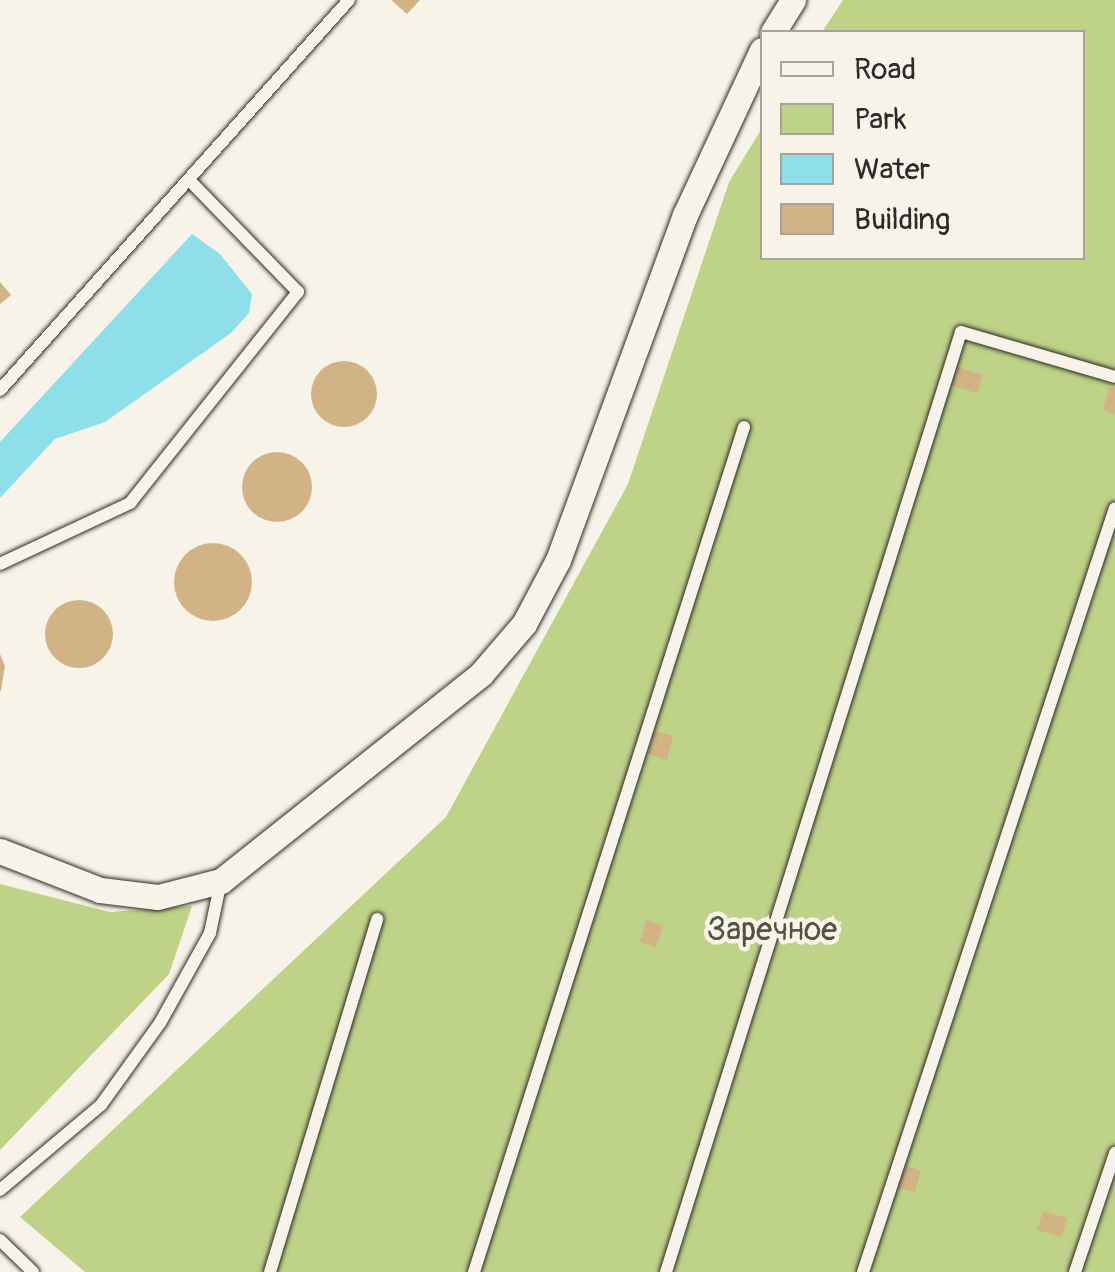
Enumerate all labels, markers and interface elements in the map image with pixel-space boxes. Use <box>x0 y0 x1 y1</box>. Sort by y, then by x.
legend <box>760 30 1085 260</box>
text: Road <box>854 51 916 88</box>
text: Park <box>854 101 907 138</box>
text: Water <box>854 151 930 188</box>
text: Building <box>854 201 950 238</box>
park label: Заречное <box>707 911 837 949</box>

